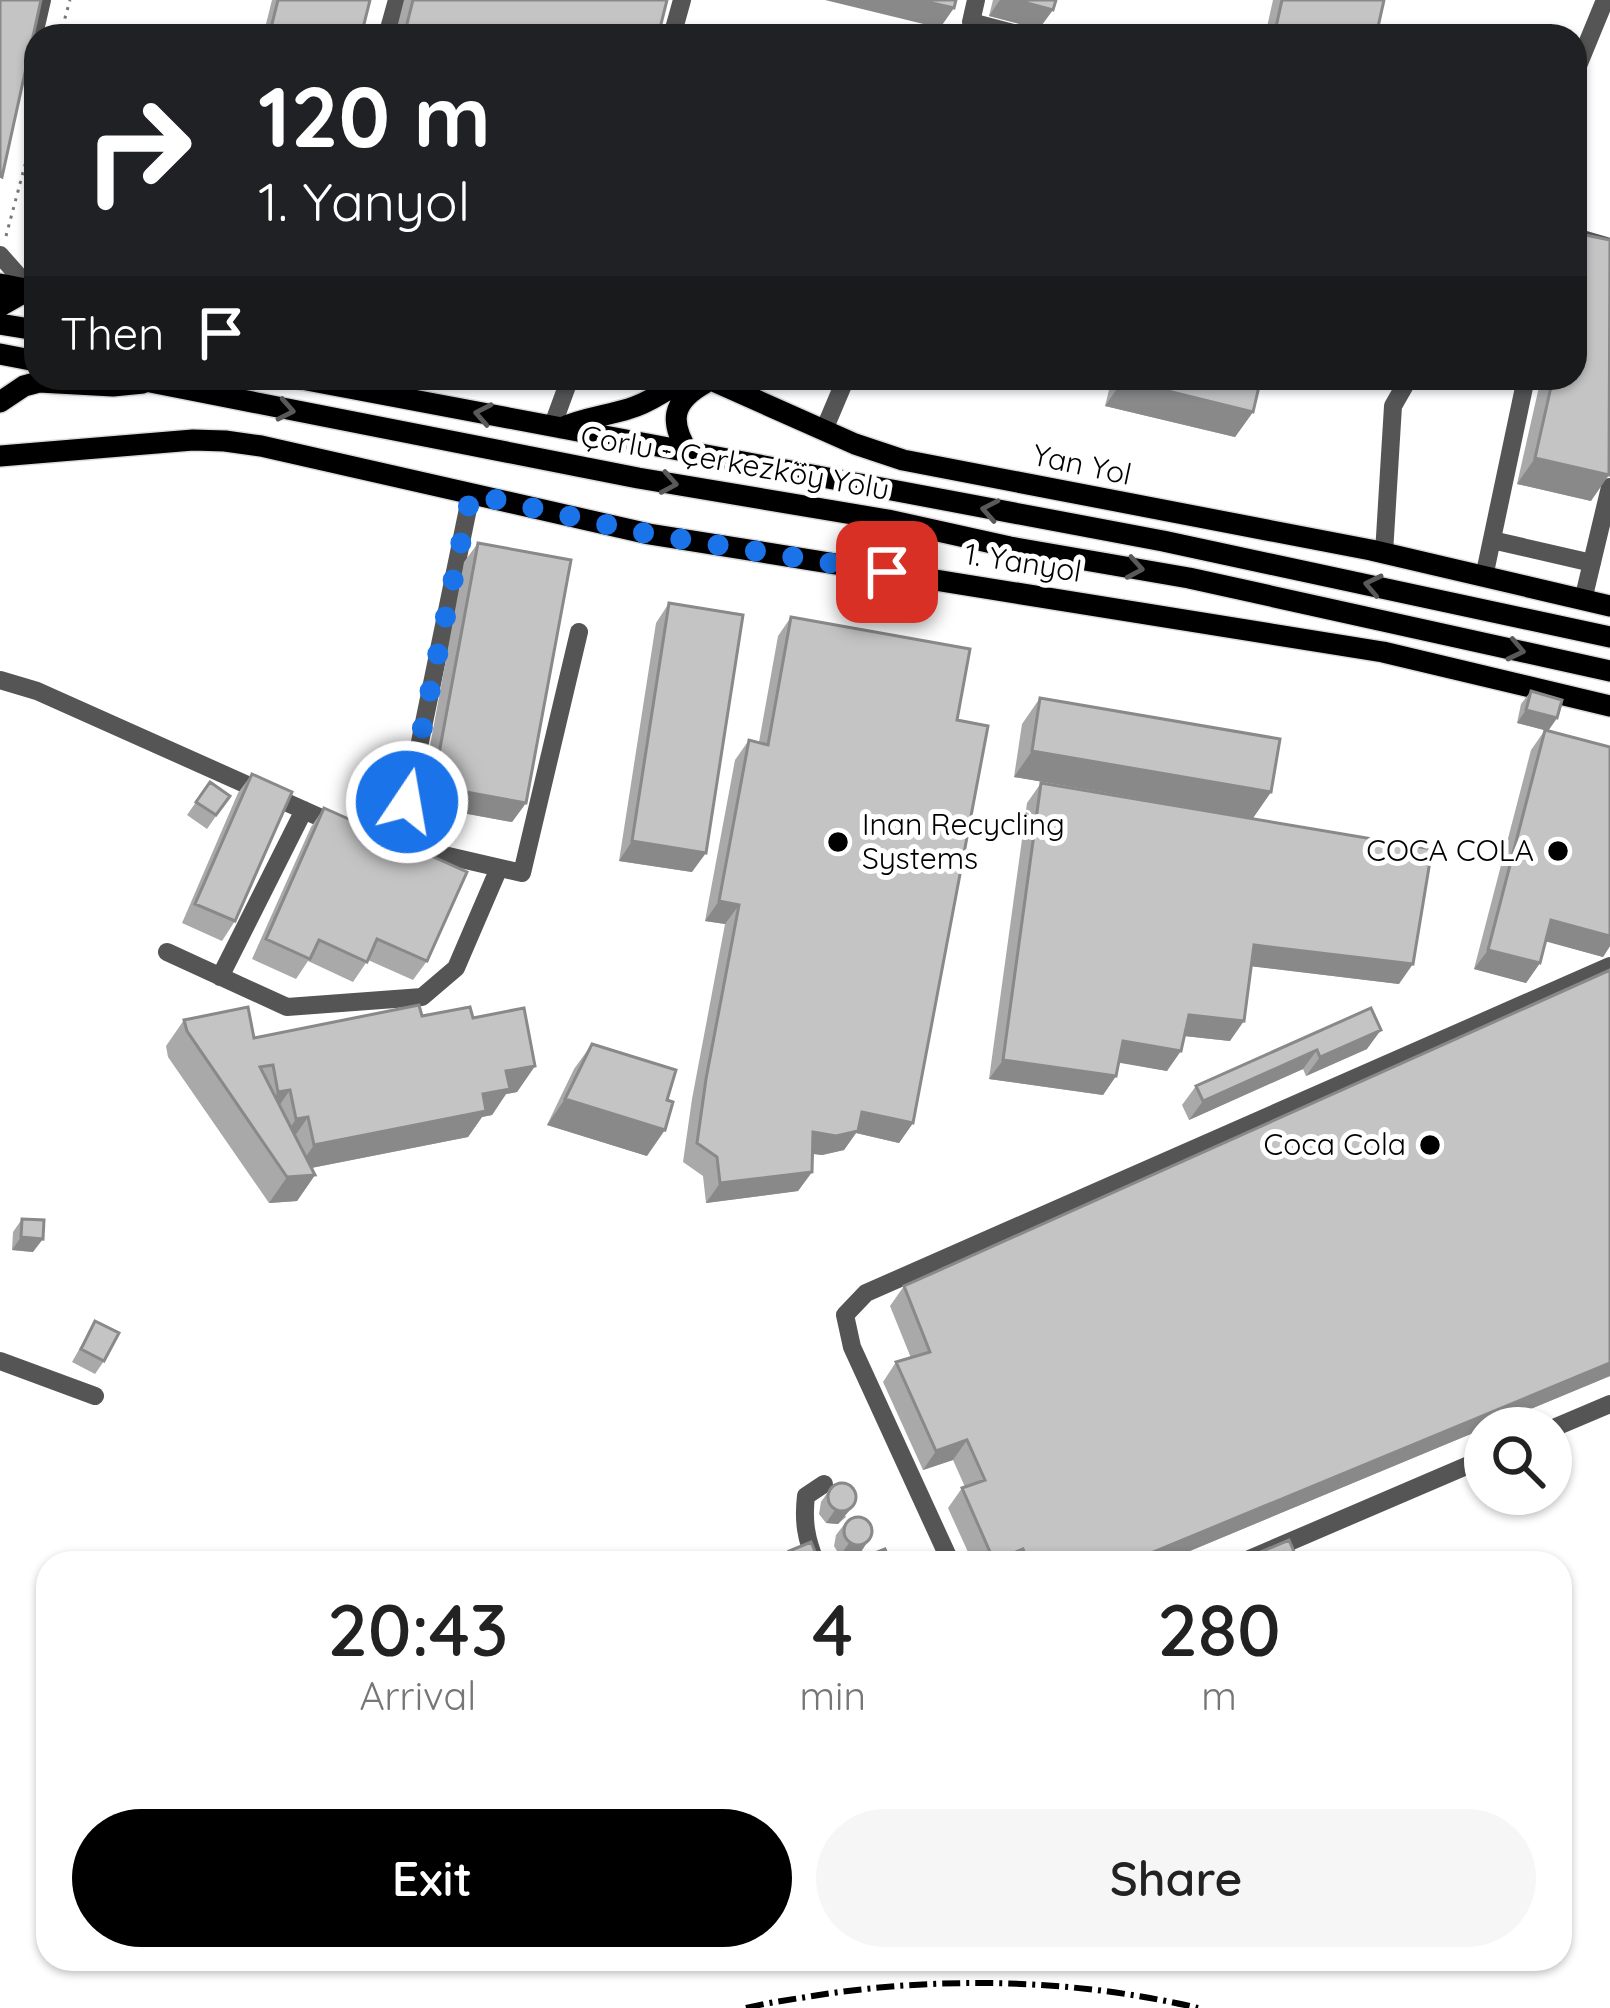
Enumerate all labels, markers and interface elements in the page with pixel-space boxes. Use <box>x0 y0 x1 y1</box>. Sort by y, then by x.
text: 120 m <box>258 63 491 168</box>
icon: right <box>60 72 216 228</box>
text: 1. Yanyol <box>258 167 470 235</box>
icon: arrive <box>188 300 254 366</box>
text: Then <box>60 305 164 361</box>
one-way arrow <box>276 396 296 422</box>
one-way arrow <box>473 402 493 428</box>
street label: Çorlu - Çerkezköy Yolu <box>578 416 893 508</box>
street label: Yan Yol <box>1029 435 1135 493</box>
one-way arrow <box>659 469 679 494</box>
one-way arrow <box>980 498 1000 524</box>
pin <box>836 521 938 623</box>
street label: 1. Yanyol <box>962 534 1084 590</box>
icon: arrive <box>854 539 920 605</box>
one-way arrow <box>1125 555 1145 580</box>
one-way arrow <box>1363 574 1383 599</box>
one-way arrow <box>1506 637 1526 662</box>
position arrow <box>344 739 470 865</box>
place label: Inan Recycling Systems <box>862 805 1065 877</box>
marker: Inan Recycling Systems <box>825 829 851 855</box>
place label: COCA COLA <box>1366 831 1534 869</box>
marker: COCA COLA <box>1545 838 1571 864</box>
place label: Coca Cola <box>1264 1125 1406 1163</box>
marker: Coca Cola <box>1417 1132 1443 1158</box>
map controls <box>1464 1407 1572 1515</box>
button: search <box>1464 1407 1572 1515</box>
text: 20:43 <box>327 1584 508 1674</box>
text: 4 <box>812 1584 853 1674</box>
text: 280 <box>1157 1584 1281 1674</box>
text: Arrival <box>359 1671 476 1720</box>
text: min <box>800 1671 866 1720</box>
text: m <box>1201 1671 1237 1720</box>
button: Exit <box>72 1809 792 1947</box>
button: Share <box>816 1809 1536 1947</box>

